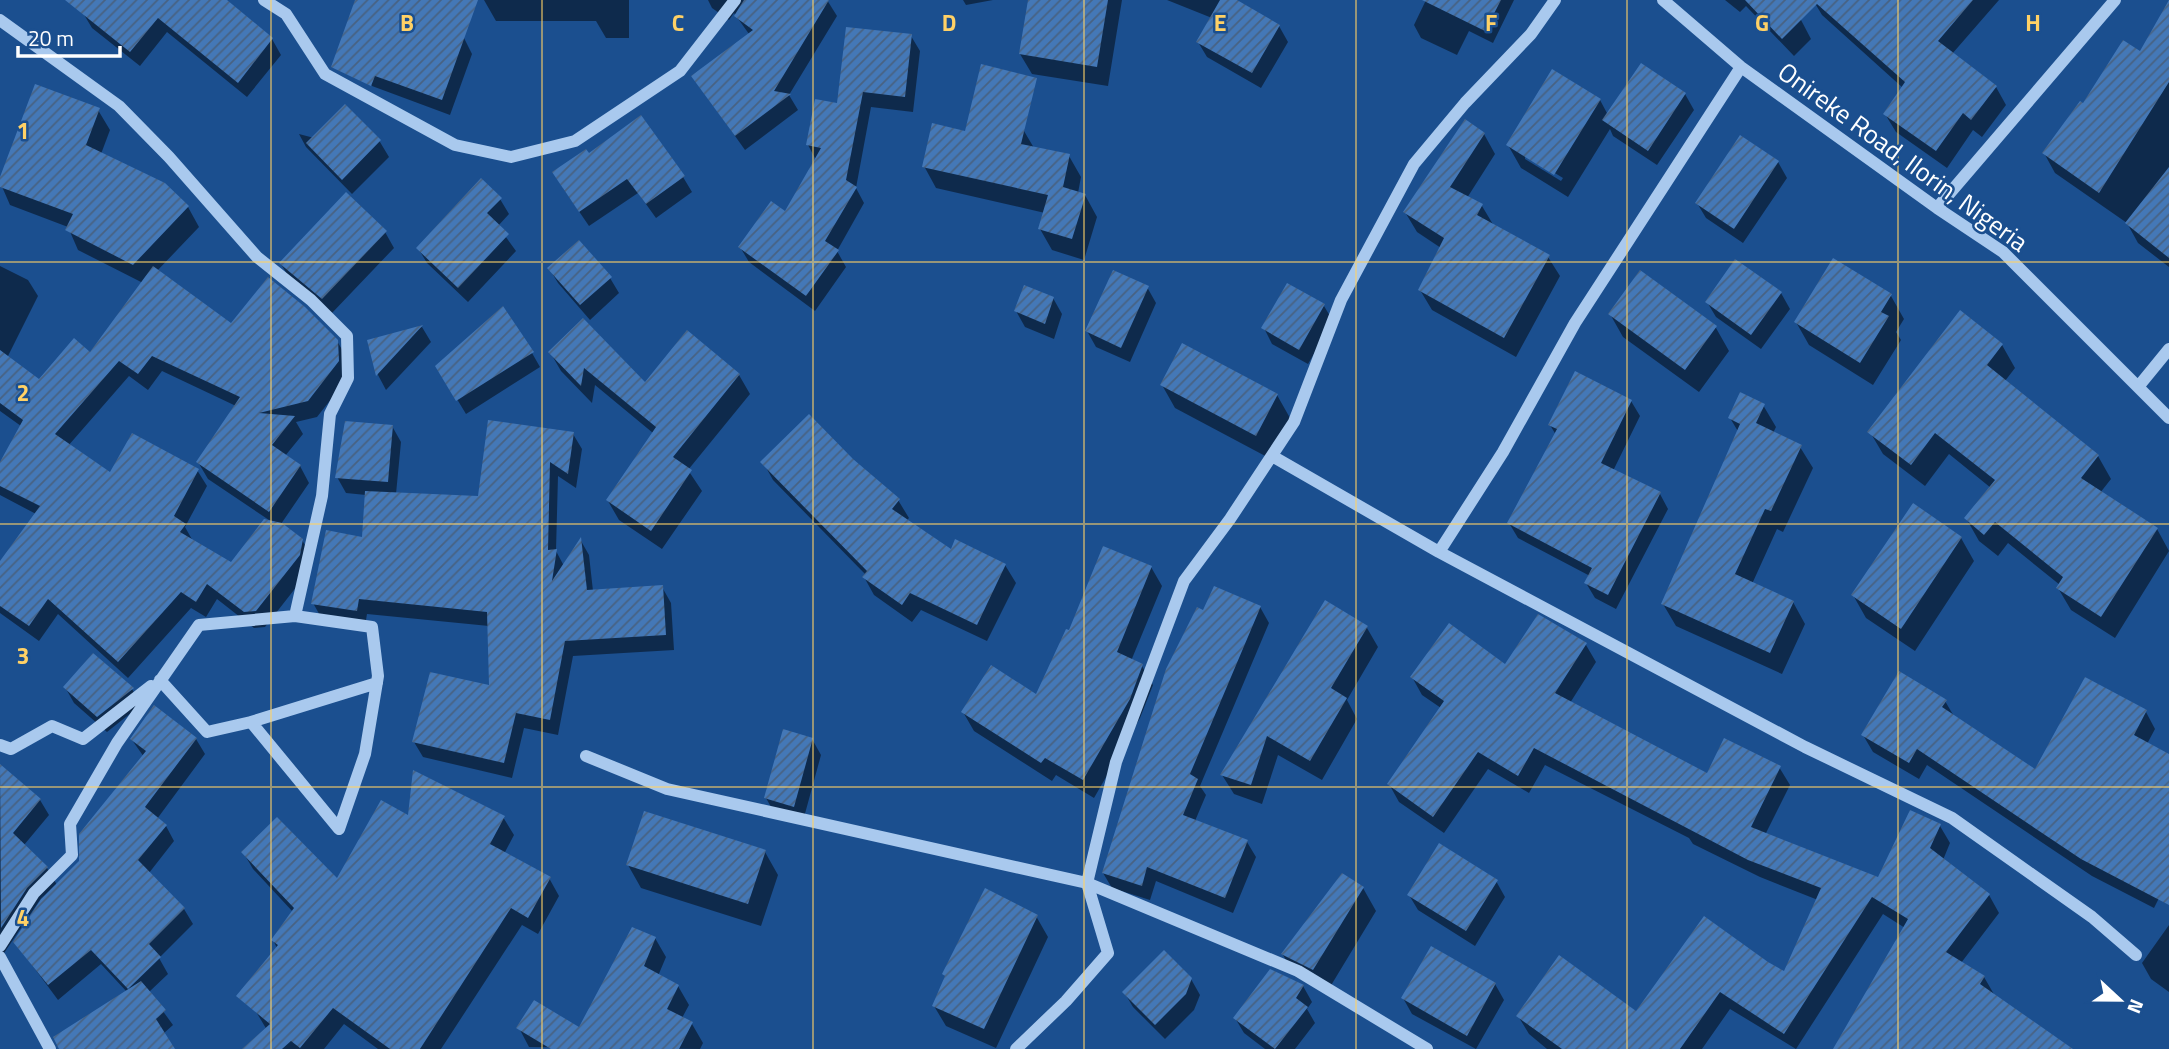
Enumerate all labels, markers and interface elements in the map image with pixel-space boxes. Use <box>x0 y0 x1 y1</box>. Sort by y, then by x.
text: B <box>400 5 414 40</box>
text: C <box>672 5 684 40</box>
text: D <box>942 5 956 40</box>
text: E <box>1214 5 1226 40</box>
text: F <box>1485 5 1497 40</box>
text: G <box>1755 5 1769 40</box>
text: H <box>2025 5 2041 40</box>
scale bar <box>18 14 119 58</box>
text: 20 m <box>28 22 74 54</box>
street label: Onireke Road, Ilorin, Nigeria <box>1770 52 2037 261</box>
text: 1 <box>17 113 29 148</box>
text: 2 <box>17 375 29 410</box>
text: 3 <box>17 638 29 673</box>
text: 4 <box>17 900 29 935</box>
north arrow <box>2085 965 2155 1035</box>
text: N <box>2120 995 2152 1018</box>

